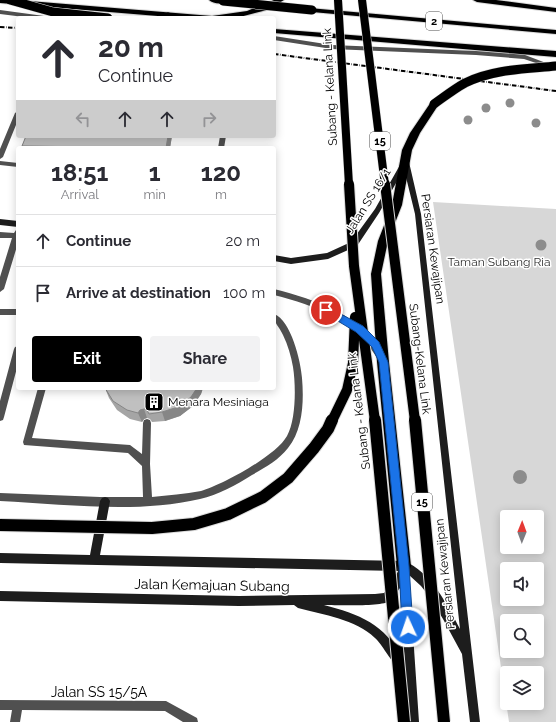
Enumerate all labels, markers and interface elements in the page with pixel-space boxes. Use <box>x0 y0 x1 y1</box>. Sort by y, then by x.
road number: 2 <box>426 12 442 30</box>
street label: Subang - Kelana Link <box>320 27 340 146</box>
text: 20 m <box>98 31 164 64</box>
icon: ahead <box>32 32 84 84</box>
text: Continue <box>98 65 173 86</box>
icon: left <box>72 108 94 130</box>
icon: ahead <box>114 108 136 130</box>
icon: ahead <box>156 108 178 130</box>
icon: right <box>198 108 220 130</box>
road number: 15 <box>370 132 390 150</box>
text: 18:51 <box>51 158 108 187</box>
text: 1 <box>149 158 161 187</box>
text: 120 <box>201 158 241 187</box>
street label: Jalan SS 16/1 <box>342 166 394 236</box>
text: Arrival <box>61 187 99 202</box>
text: min <box>143 187 166 202</box>
text: m <box>215 187 227 202</box>
street label: Persiaran Kewajipan <box>418 193 448 305</box>
icon: ahead <box>32 230 54 252</box>
text: Continue <box>66 232 131 250</box>
text: 20 m <box>225 232 260 250</box>
park label: Taman Subang Ria <box>448 255 551 269</box>
icon: arrive <box>32 282 54 304</box>
text: Arrive at destination <box>66 284 211 302</box>
text: 100 m <box>223 284 265 302</box>
pin <box>309 293 343 327</box>
icon: arrive <box>315 299 337 321</box>
street label: Subang-Kelana Link <box>406 303 434 416</box>
button: Exit <box>32 336 142 382</box>
button: Share <box>150 336 260 382</box>
street label: Subang - Kelana Link <box>345 351 373 470</box>
building icon: Menara Mesiniaga <box>143 391 165 413</box>
place label: Menara Mesiniaga <box>168 395 269 409</box>
road number: 15 <box>412 493 432 511</box>
north arrow <box>500 510 544 554</box>
map controls <box>500 510 544 710</box>
street label: Persiaran Kewajipan <box>432 518 458 630</box>
button: sound <box>500 562 544 606</box>
street label: Jalan Kemajuan Subang <box>134 576 290 594</box>
position arrow <box>387 606 429 648</box>
button: search <box>500 614 544 658</box>
button: layers <box>500 666 544 710</box>
street label: Jalan SS 15/5A <box>51 684 148 700</box>

